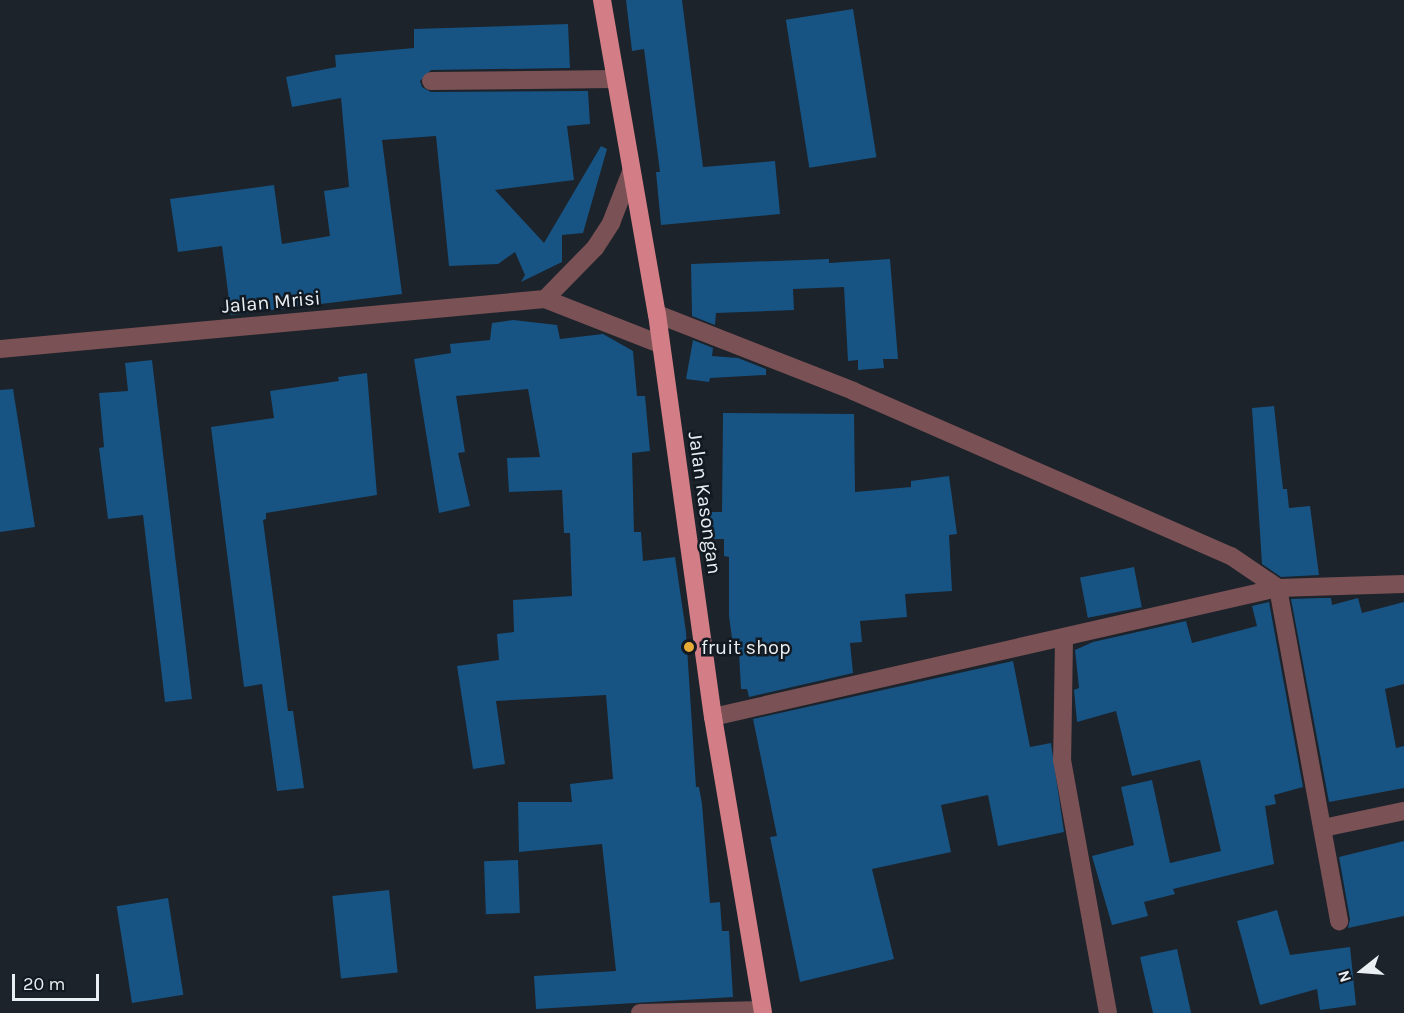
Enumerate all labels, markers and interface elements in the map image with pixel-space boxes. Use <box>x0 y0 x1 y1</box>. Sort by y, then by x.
street label: Jalan Mrisi <box>221 286 321 318</box>
street label: Jalan Kasongan <box>683 430 727 576</box>
place label: fruit shop <box>701 635 791 659</box>
marker: fruit shop <box>682 640 696 654</box>
north arrow <box>1332 941 1392 1001</box>
scale bar <box>15 962 102 1000</box>
text: N <box>1334 968 1355 985</box>
text: 20 m <box>23 973 65 995</box>

